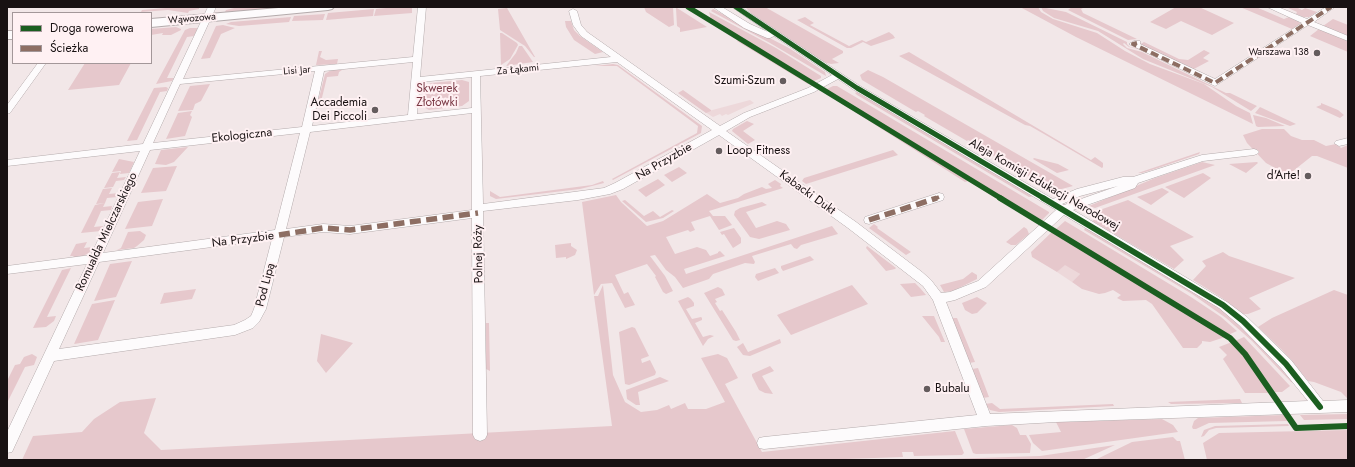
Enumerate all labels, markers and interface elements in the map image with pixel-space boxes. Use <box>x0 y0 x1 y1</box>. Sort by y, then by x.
street label: Wąwozowa <box>168 11 216 27</box>
legend <box>12 12 152 64</box>
text: Droga rowerowa <box>50 19 134 37</box>
text: Ścieżka <box>50 39 88 57</box>
place label: Warszawa 138 <box>1248 47 1309 59</box>
marker: Warszawa 138 <box>1312 48 1322 58</box>
street label: Za Łąkami <box>496 62 540 78</box>
street label: Lisi Jar <box>283 64 311 78</box>
place label: Szumi-Szum <box>714 74 775 88</box>
marker: Szumi-Szum <box>778 76 788 86</box>
park label: Skwerek Złotówki <box>416 82 458 110</box>
place label: Accademia Dei Piccoli <box>311 96 367 124</box>
marker: Accademia Dei Piccoli <box>370 105 380 115</box>
street label: Ekologiczna <box>211 126 273 146</box>
street label: Aleja Komisji Edukacji Narodowej <box>966 136 1122 234</box>
street label: Na Przyzbie <box>633 140 695 184</box>
place label: Loop Fitness <box>727 144 790 158</box>
marker: Loop Fitness <box>714 146 724 156</box>
street label: Kabacki Dukt <box>776 168 838 218</box>
place label: d'Arte! <box>1267 169 1300 183</box>
street label: Romualda Mielczarskiego <box>73 170 141 294</box>
marker: d'Arte! <box>1303 171 1313 181</box>
street label: Polnej Róży <box>471 225 487 283</box>
street label: Na Przyzbie <box>211 229 275 251</box>
street label: Pod Lipą <box>253 262 279 308</box>
place label: Bubalu <box>935 382 970 396</box>
marker: Bubalu <box>922 384 932 394</box>

